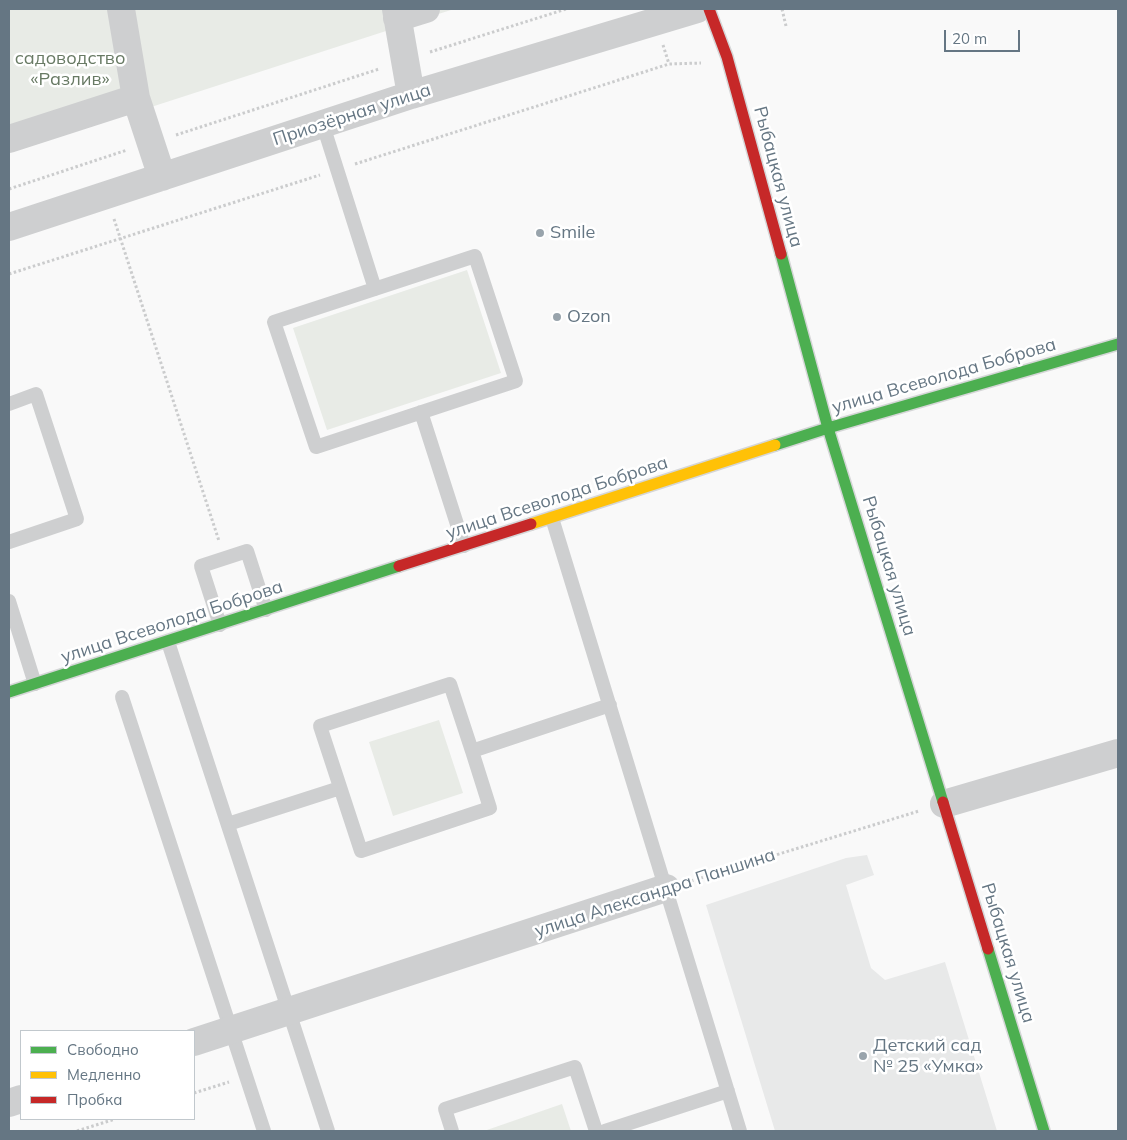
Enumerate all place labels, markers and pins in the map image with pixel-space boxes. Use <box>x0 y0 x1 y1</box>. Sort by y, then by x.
place label: Smile <box>550 222 595 244</box>
marker: Smile <box>534 227 546 239</box>
place label: Ozon <box>567 306 611 328</box>
marker: Ozon <box>551 311 563 323</box>
place label: Детский сад № 25 «Умка» <box>873 1035 983 1078</box>
marker: Детский сад № 25 «Умка» <box>857 1050 869 1062</box>

